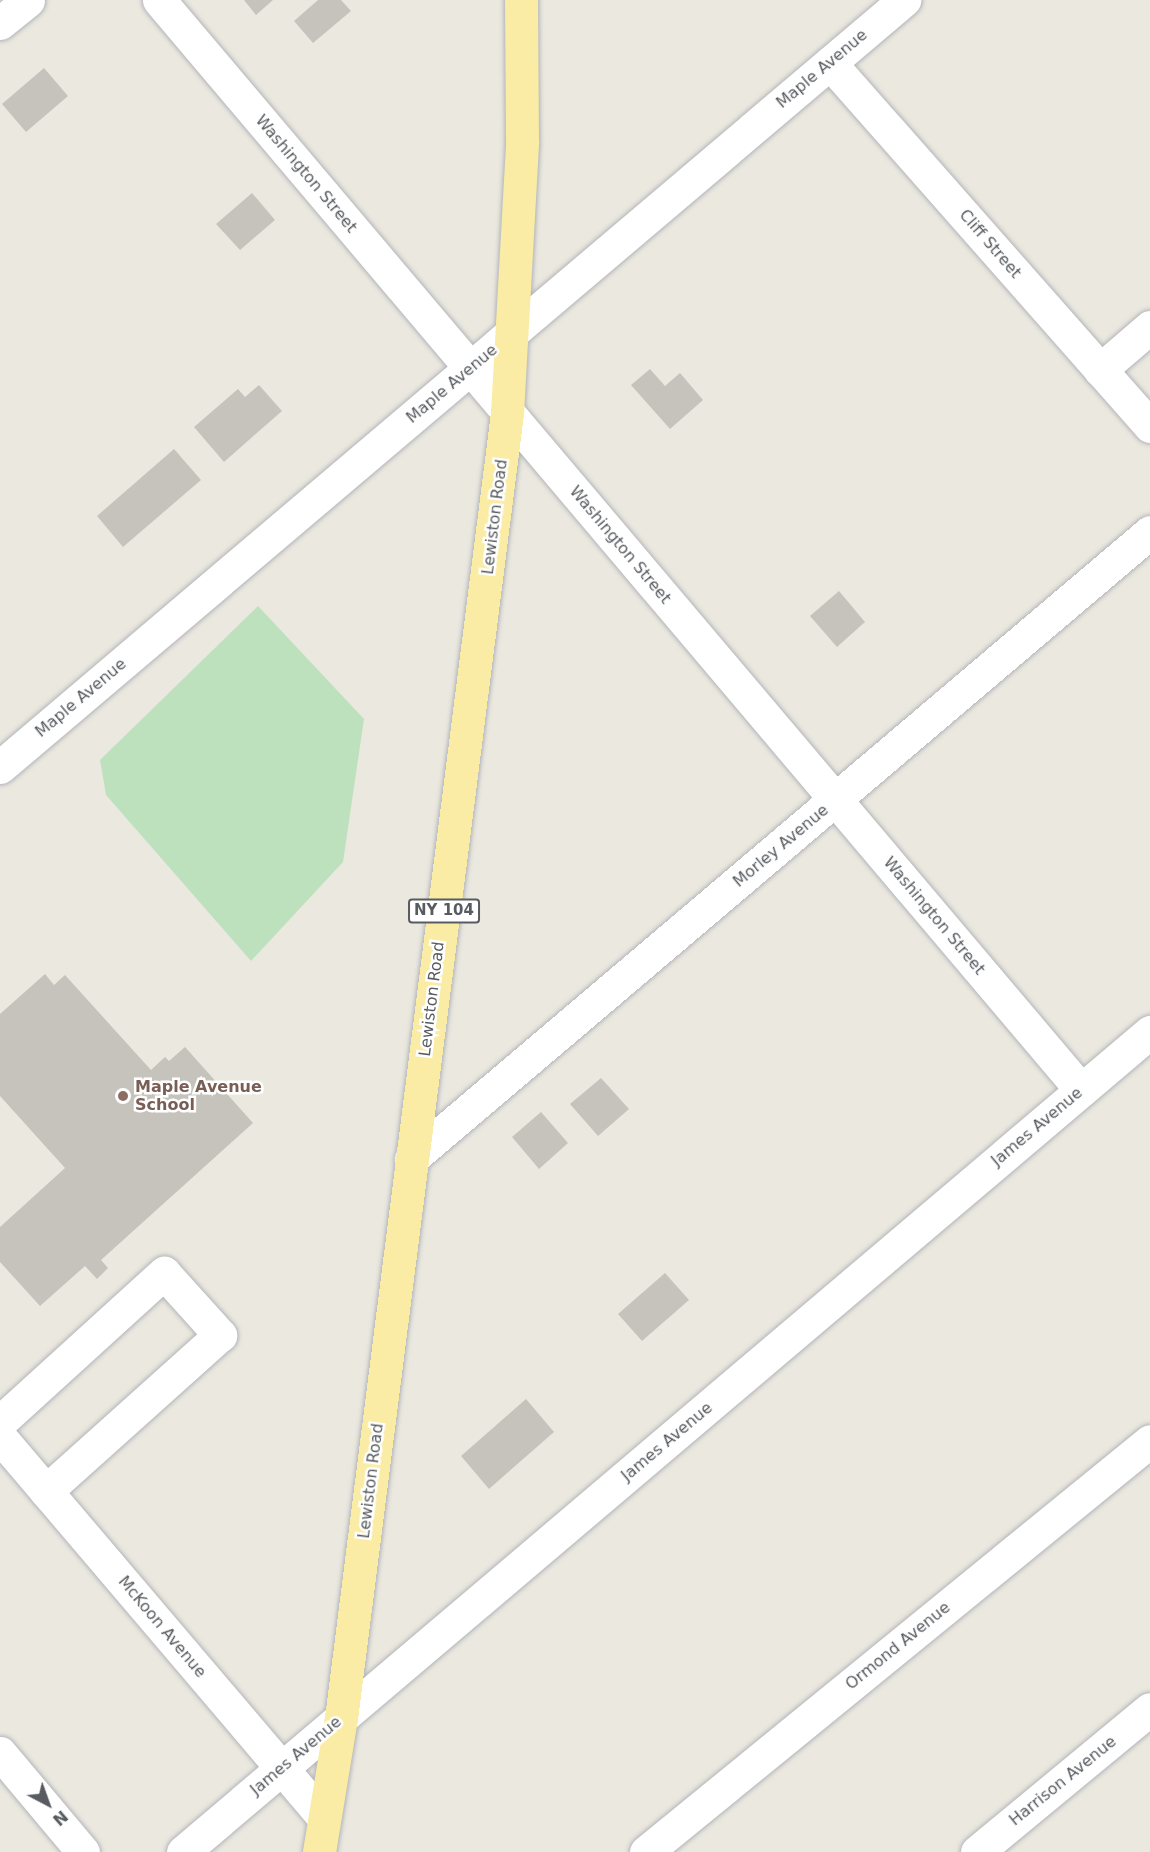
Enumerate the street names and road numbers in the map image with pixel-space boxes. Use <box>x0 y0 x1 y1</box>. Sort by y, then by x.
street label: Maple Avenue <box>773 25 871 113</box>
street label: Washington Street <box>251 111 361 237</box>
street label: Cliff Street <box>955 206 1025 282</box>
street label: Maple Avenue <box>403 340 501 428</box>
street label: Lewiston Road <box>478 458 512 576</box>
street label: Washington Street <box>565 482 675 608</box>
street label: Maple Avenue <box>32 654 130 742</box>
street label: Morley Avenue <box>729 801 833 891</box>
street label: Washington Street <box>879 853 989 979</box>
road number: NY 104 <box>408 899 480 923</box>
street label: Lewiston Road <box>415 940 449 1058</box>
street label: James Avenue <box>988 1083 1086 1171</box>
street label: James Avenue <box>618 1398 716 1486</box>
street label: Lewiston Road <box>354 1422 388 1540</box>
street label: McKoon Avenue <box>114 1572 210 1682</box>
street label: Ormond Avenue <box>842 1598 954 1694</box>
street label: James Avenue <box>247 1712 345 1800</box>
street label: Harrison Avenue <box>1006 1732 1120 1830</box>

